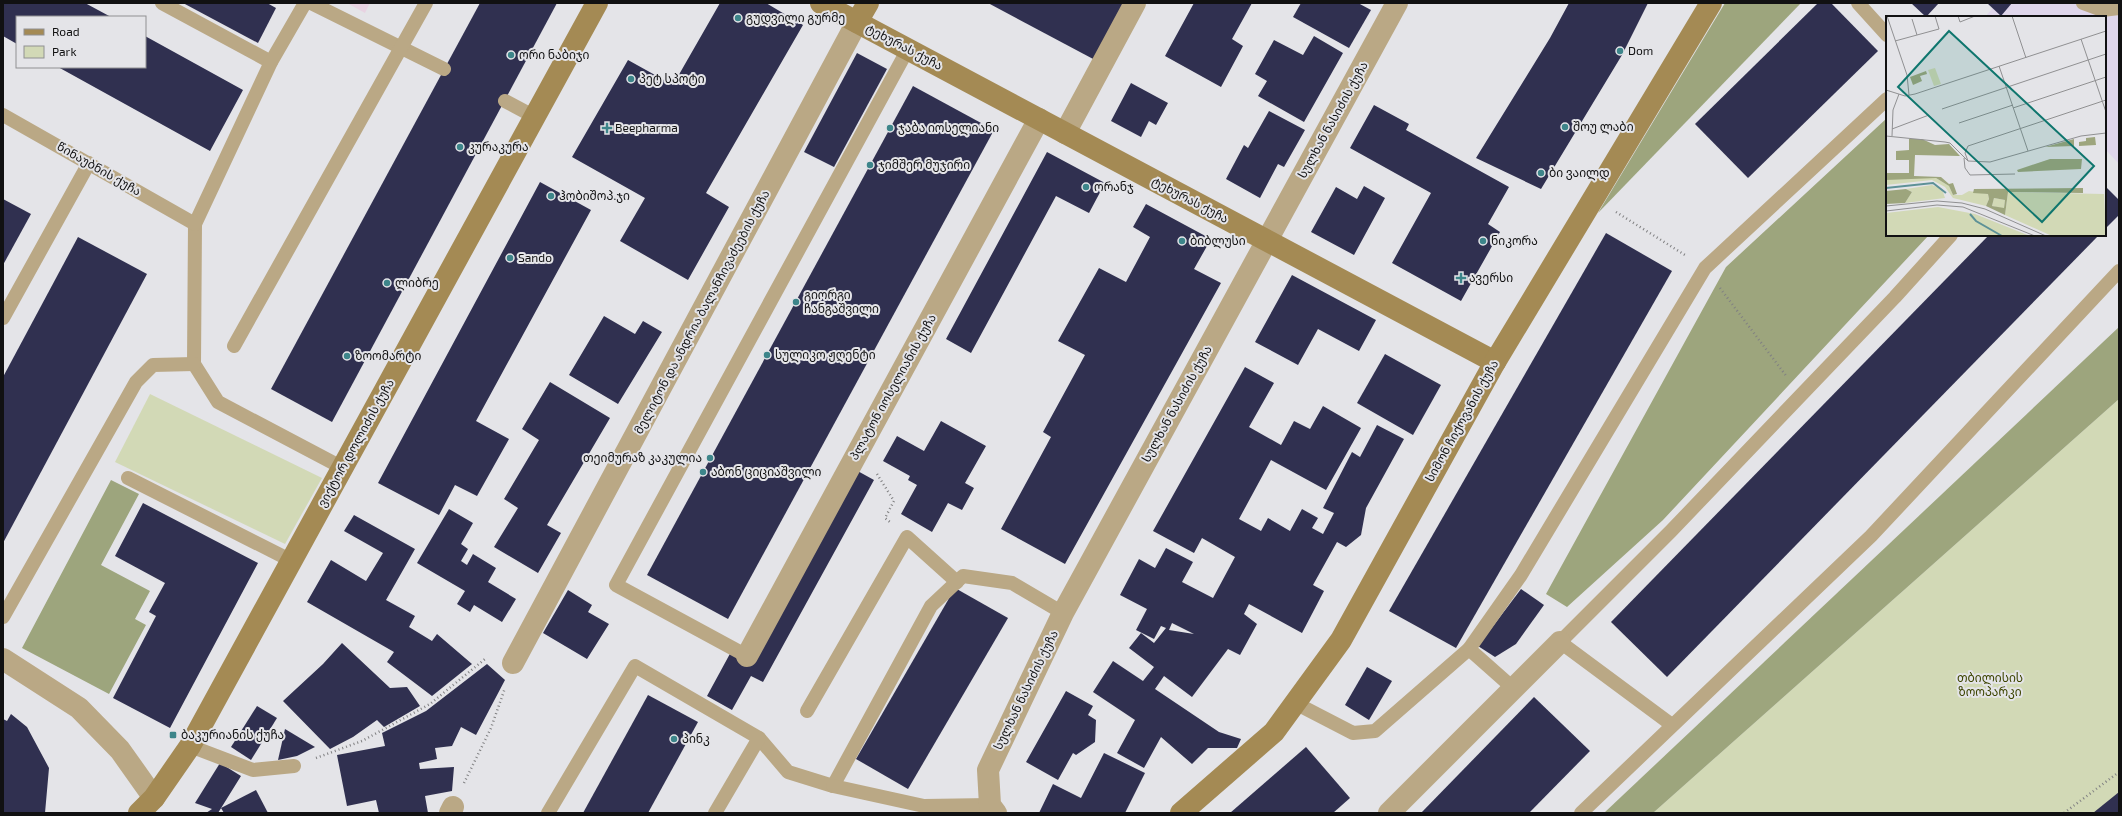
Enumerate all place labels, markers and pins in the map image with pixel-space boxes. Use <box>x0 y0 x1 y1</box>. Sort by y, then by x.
place label: გუდვილი გურმე <box>746 10 845 26</box>
marker: გუდვილი გურმე <box>733 13 743 23</box>
place label: Dom <box>1628 43 1653 57</box>
marker: Dom <box>1615 46 1625 56</box>
place label: ორი ნაბიჯი <box>519 47 590 62</box>
marker: ორი ნაბიჯი <box>506 50 516 60</box>
place label: პეტ სპოტი <box>639 71 705 86</box>
marker: პეტ სპოტი <box>626 74 636 84</box>
place label: შოუ ლაბი <box>1573 119 1634 135</box>
place label: Beepharma <box>615 120 678 134</box>
place label: ჯაბა იოსელიანი <box>898 120 999 136</box>
marker: შოუ ლაბი <box>1560 122 1570 132</box>
marker: Beepharma <box>602 123 612 133</box>
marker: ჯაბა იოსელიანი <box>885 123 895 133</box>
place label: კურაკურა <box>468 139 529 154</box>
marker: კურაკურა <box>455 142 465 152</box>
place label: ჯიმშერ მუჯირი <box>878 157 970 172</box>
marker: ჯიმშერ მუჯირი <box>865 160 875 170</box>
place label: ბი ვაილდ <box>1549 165 1610 181</box>
marker: ბი ვაილდ <box>1536 168 1546 178</box>
place label: ორანჯ <box>1094 179 1134 194</box>
marker: ორანჯ <box>1081 182 1091 192</box>
place label: ჰობიშოპ.ჯი <box>559 188 630 203</box>
marker: ჰობიშოპ.ჯი <box>546 191 556 201</box>
place label: ბიბლუსი <box>1190 233 1246 249</box>
place label: ნიკორა <box>1491 233 1538 248</box>
marker: ბიბლუსი <box>1177 236 1187 246</box>
marker: ნიკორა <box>1478 236 1488 246</box>
place label: Sando <box>518 250 552 264</box>
marker: Sando <box>505 253 515 263</box>
place label: ავერსი <box>1469 270 1513 285</box>
marker: ავერსი <box>1456 273 1466 283</box>
place label: ლიბრე <box>395 275 439 291</box>
marker: ლიბრე <box>382 278 392 288</box>
place label: გიორგი ჩანგაშვილი <box>804 287 879 317</box>
marker: გიორგი ჩანგაშვილი <box>791 297 801 307</box>
place label: სულიკო ჟღენტი <box>775 347 876 363</box>
place label: ზოომარტი <box>355 348 421 363</box>
marker: სულიკო ჟღენტი <box>762 350 772 360</box>
marker: ზოომარტი <box>342 351 352 361</box>
place label: თეიმურაზ კაკულია <box>583 450 702 466</box>
marker: თეიმურაზ კაკულია <box>705 453 715 463</box>
place label: აბონ ციციაშვილი <box>711 464 822 480</box>
marker: აბონ ციციაშვილი <box>698 467 708 477</box>
place label: ბაკურიანის ქუჩა <box>181 727 284 742</box>
marker: ბაკურიანის ქუჩა <box>168 730 178 740</box>
place label: პინკ <box>682 731 710 746</box>
marker: პინკ <box>669 734 679 744</box>

